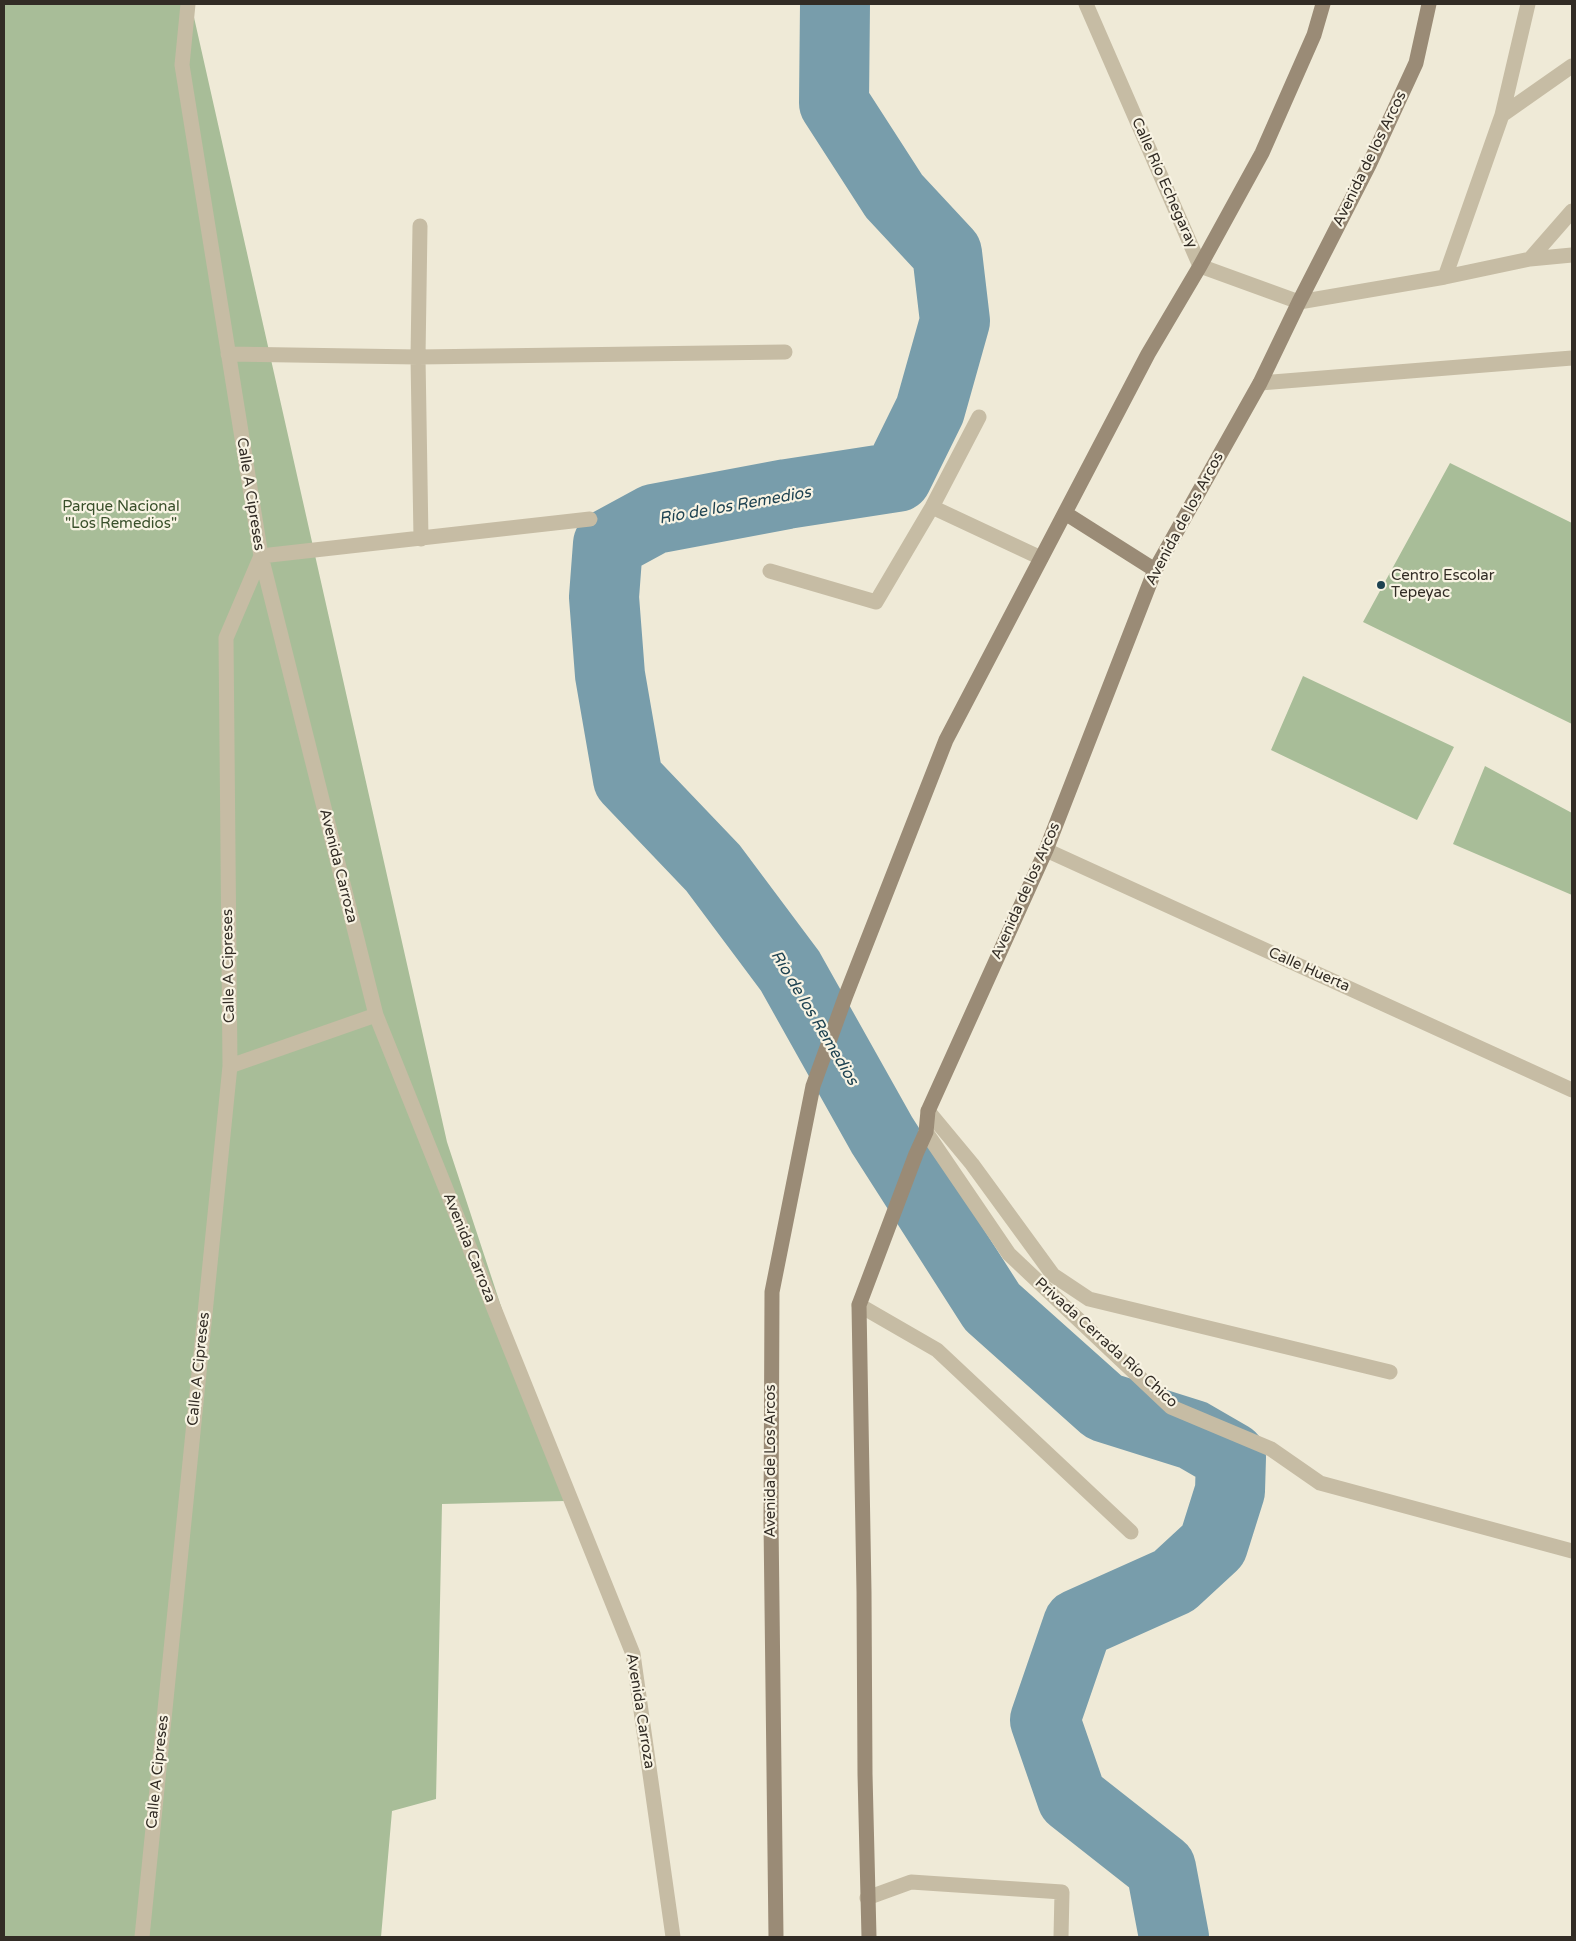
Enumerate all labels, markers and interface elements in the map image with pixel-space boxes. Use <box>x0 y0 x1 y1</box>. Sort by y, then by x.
street label: Avenida de los Arcos <box>1329 88 1411 230</box>
street label: Calle Río Echegaray <box>1127 115 1201 251</box>
street label: Calle A Cipreses <box>232 436 268 552</box>
street label: Avenida de los Arcos <box>1142 449 1228 589</box>
water label: Río de los Remedios <box>658 483 812 529</box>
park label: Parque Nacional "Los Remedios" <box>62 498 180 533</box>
place label: Centro Escolar Tepeyac <box>1391 567 1495 602</box>
marker: Centro Escolar Tepeyac <box>1375 579 1387 591</box>
street label: Avenida Carroza <box>315 807 361 925</box>
street label: Avenida de los Arcos <box>988 820 1064 962</box>
street label: Calle A Cipreses <box>219 909 239 1023</box>
street label: Calle Huerta <box>1265 944 1353 996</box>
water label: Río de los Remedios <box>766 947 862 1089</box>
street label: Avenida Carroza <box>439 1190 499 1306</box>
street label: Privada Cerrada Río Chico <box>1031 1274 1181 1412</box>
street label: Calle A Cipreses <box>184 1311 214 1427</box>
street label: Avenida de Los Arcos <box>762 1384 780 1538</box>
street label: Avenida Carroza <box>622 1652 658 1770</box>
street label: Calle A Cipreses <box>143 1714 173 1830</box>

